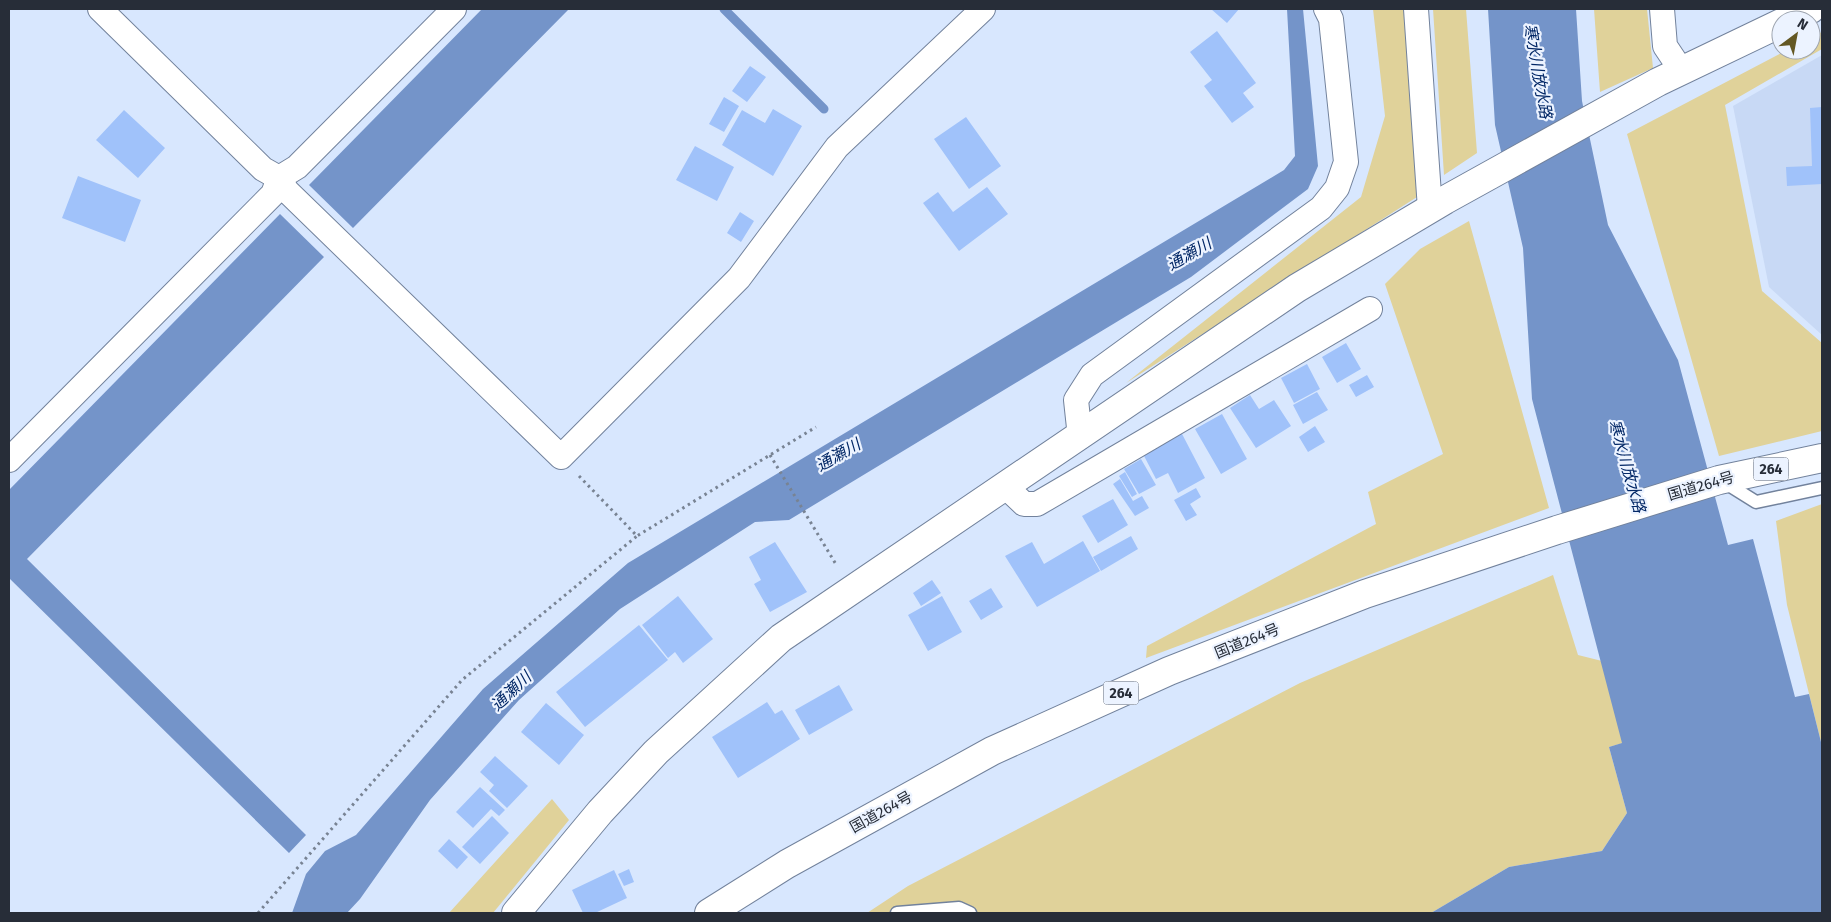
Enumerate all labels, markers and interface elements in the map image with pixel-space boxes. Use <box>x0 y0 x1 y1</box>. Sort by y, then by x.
north arrow <box>1771 10 1821 60</box>
text: N <box>1794 15 1811 34</box>
water label: 寒水川放水路 <box>1520 22 1556 122</box>
water label: 通瀬川 <box>1163 233 1216 274</box>
water label: 寒水川放水路 <box>1605 417 1650 517</box>
water label: 通瀬川 <box>812 434 865 475</box>
road number: 264 <box>1754 458 1788 480</box>
street label: 国道264号 <box>1666 468 1736 504</box>
street label: 国道264号 <box>1212 620 1282 662</box>
water label: 通瀬川 <box>487 666 536 714</box>
road number: 264 <box>1104 681 1138 704</box>
street label: 国道264号 <box>847 788 915 836</box>

